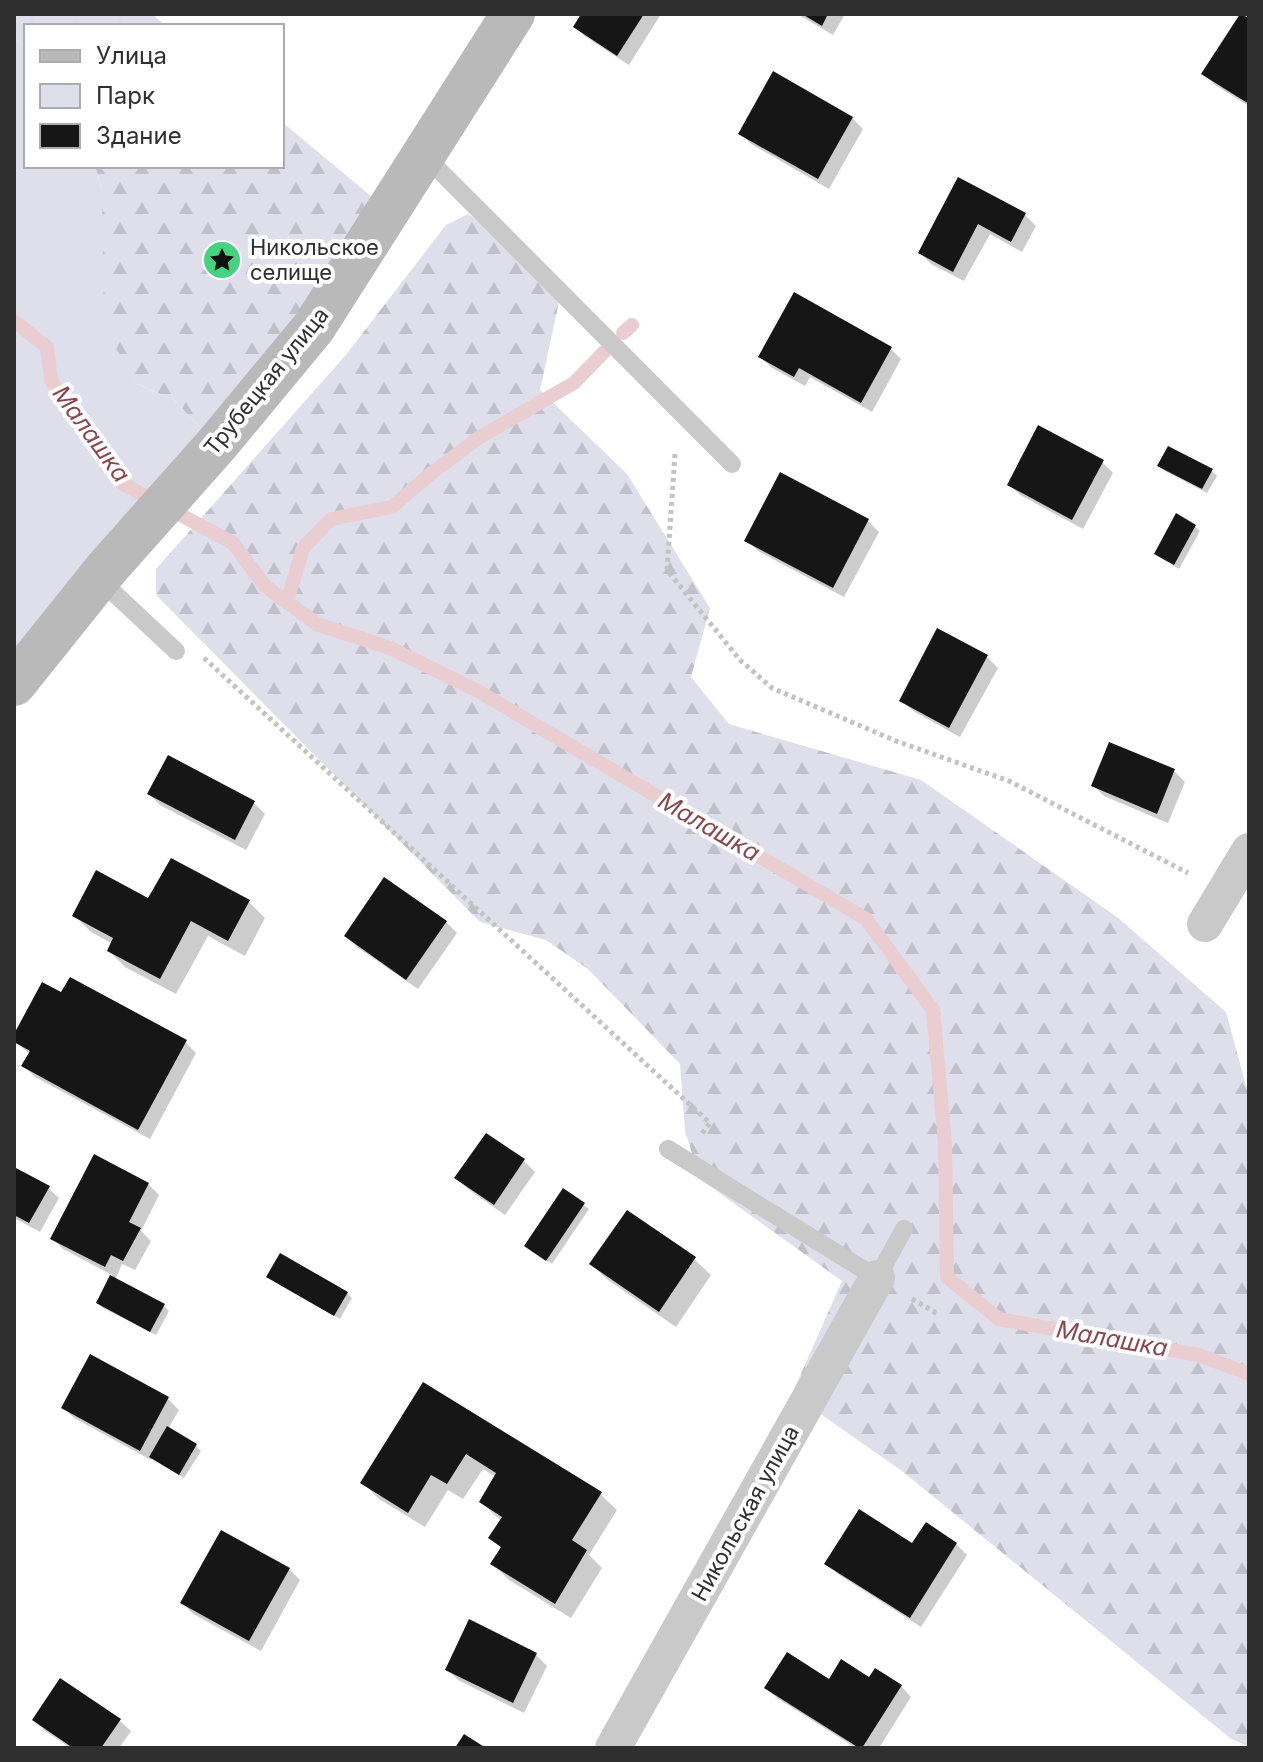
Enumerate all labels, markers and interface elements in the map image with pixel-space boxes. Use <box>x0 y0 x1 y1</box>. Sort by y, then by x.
legend <box>24 24 284 168</box>
text: Улица <box>96 41 167 70</box>
text: Парк <box>96 81 155 110</box>
text: Здание <box>96 121 182 150</box>
place label: Никольское селище <box>250 234 379 285</box>
place icon: Никольское селище <box>201 239 243 281</box>
street label: Трубецкая улица <box>198 302 334 460</box>
water label: Малашка <box>47 380 136 488</box>
water label: Малашка <box>653 786 765 867</box>
water label: Малашка <box>1054 1314 1170 1363</box>
street label: Никольская улица <box>686 1421 804 1605</box>

